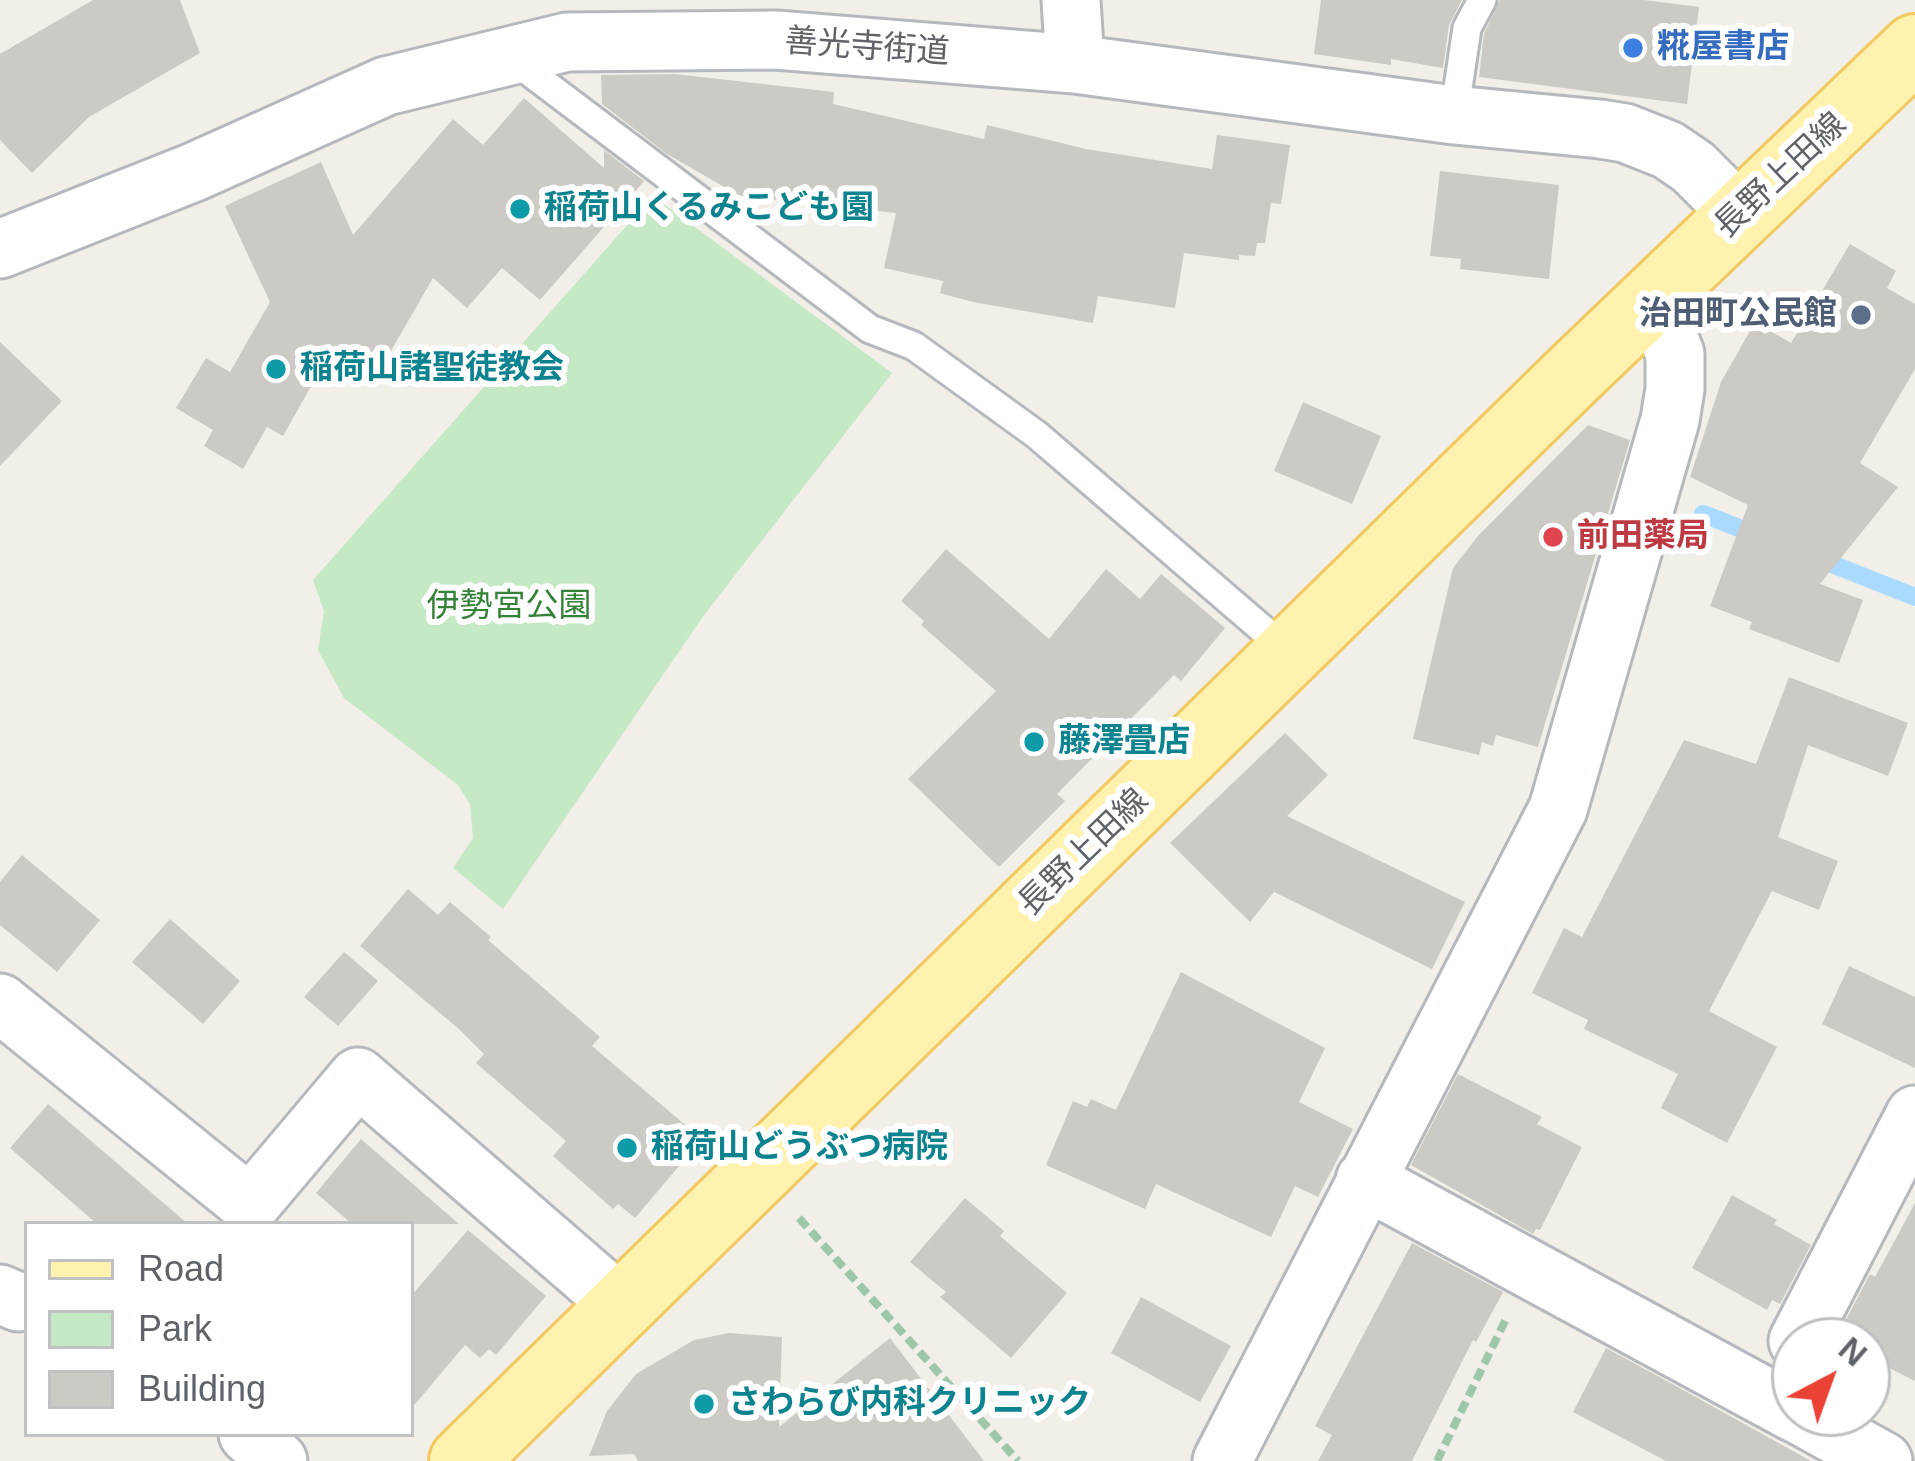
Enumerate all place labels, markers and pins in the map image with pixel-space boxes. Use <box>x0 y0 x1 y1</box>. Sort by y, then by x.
place label: 糀屋書店 <box>1657 28 1789 68</box>
marker: 糀屋書店 <box>1620 35 1646 61</box>
place label: 稲荷山くるみこども園 <box>544 189 874 229</box>
marker: 稲荷山くるみこども園 <box>507 196 533 222</box>
place label: 治田町公民館 <box>1639 295 1837 335</box>
marker: 治田町公民館 <box>1848 302 1874 328</box>
place label: 稲荷山諸聖徒教会 <box>300 349 564 389</box>
marker: 稲荷山諸聖徒教会 <box>263 356 289 382</box>
place label: 前田薬局 <box>1577 517 1709 557</box>
marker: 前田薬局 <box>1540 524 1566 550</box>
place label: 藤澤畳店 <box>1058 722 1190 762</box>
marker: 藤澤畳店 <box>1021 729 1047 755</box>
place label: 稲荷山どうぶつ病院 <box>651 1128 948 1168</box>
marker: 稲荷山どうぶつ病院 <box>614 1135 640 1161</box>
place label: さわらび内科クリニック <box>728 1384 1091 1424</box>
marker: さわらび内科クリニック <box>691 1391 717 1417</box>

